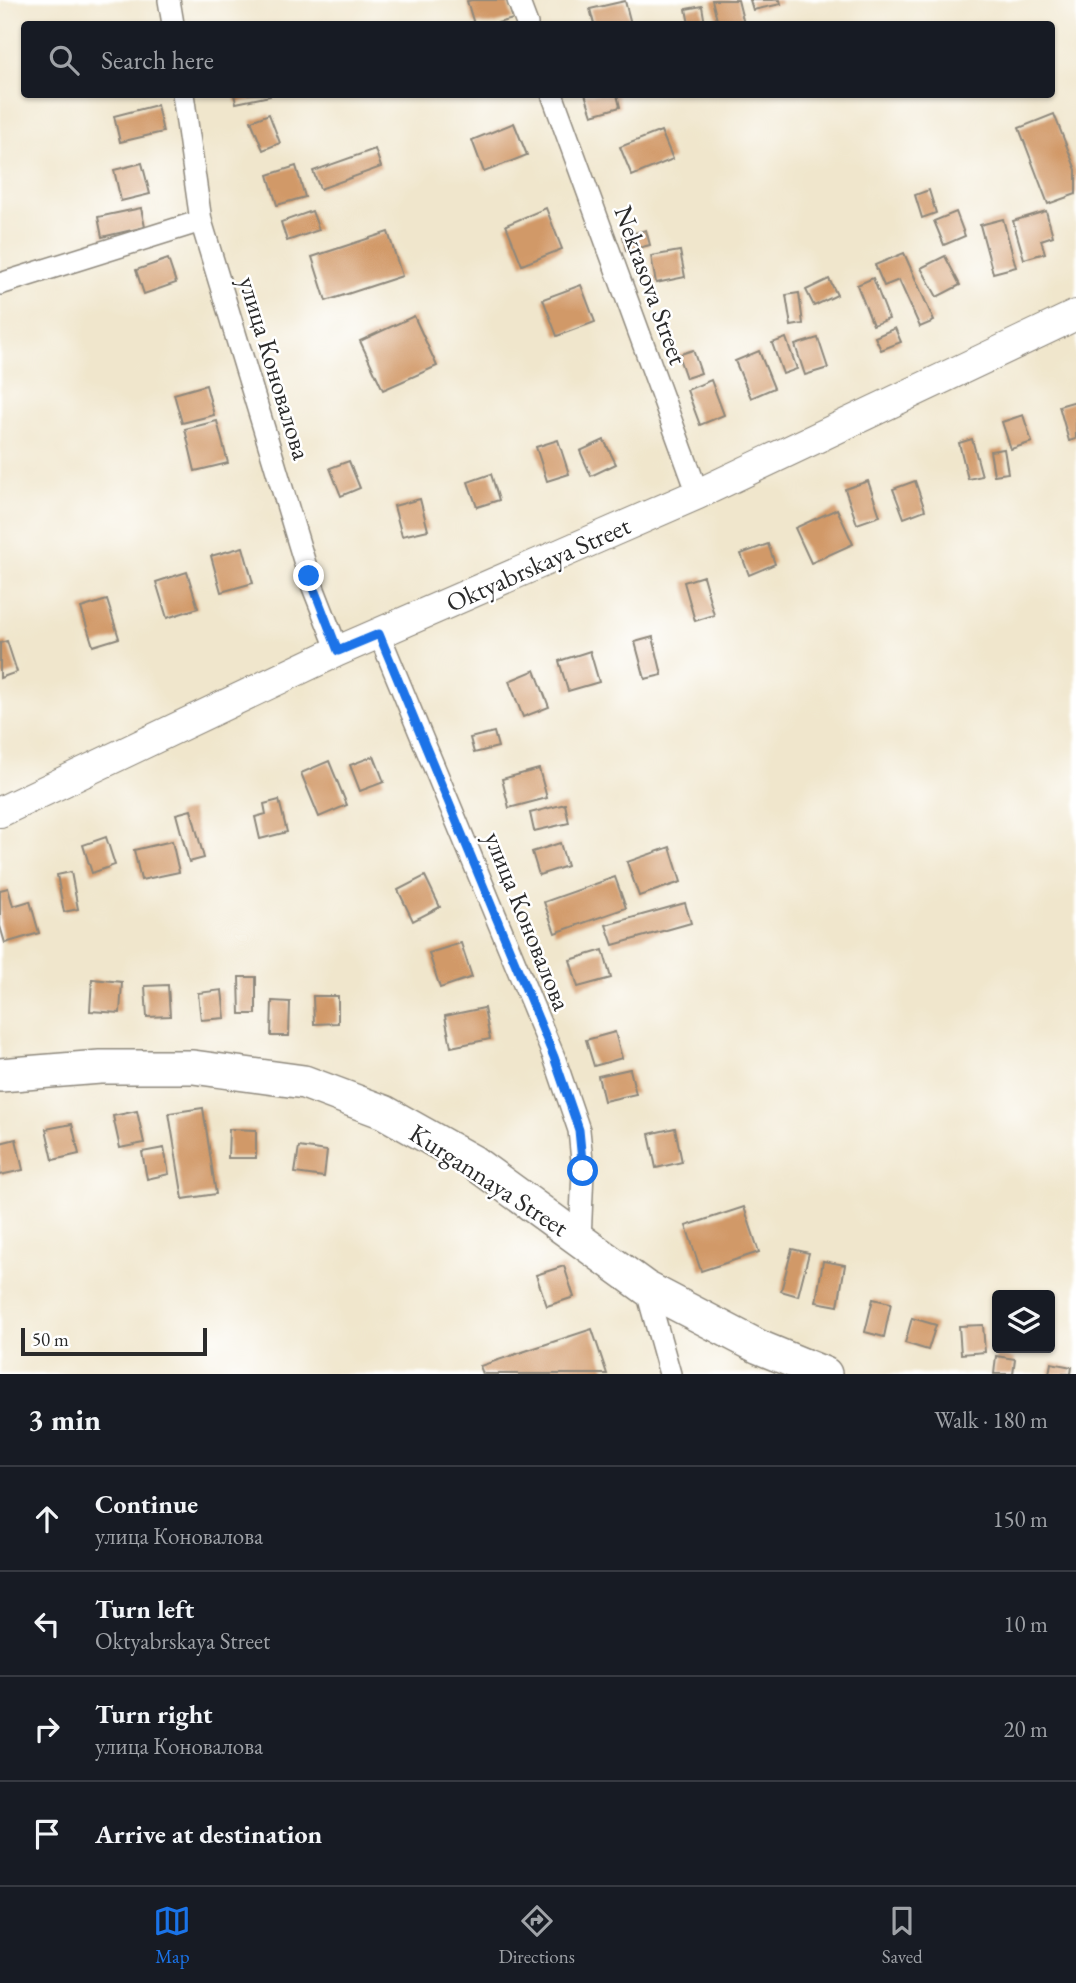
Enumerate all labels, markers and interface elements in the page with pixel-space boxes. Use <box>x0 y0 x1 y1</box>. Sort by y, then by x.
search box <box>21 21 1055 98</box>
icon: search <box>45 41 83 79</box>
text: Search here <box>101 43 214 77</box>
street label: Nekrasova Street <box>607 201 695 369</box>
street label: улица Коновалова <box>231 272 319 464</box>
street label: Oktyabrskaya Street <box>441 508 635 620</box>
route end <box>293 560 324 591</box>
street label: улица Коновалова <box>477 827 580 1016</box>
street label: Kurgannaya Street <box>403 1116 575 1244</box>
route start <box>567 1155 598 1186</box>
map controls <box>992 1290 1055 1353</box>
button: layers <box>992 1290 1055 1353</box>
scale bar <box>21 1325 206 1357</box>
text: 50 m <box>32 1327 69 1352</box>
text: 3 min <box>28 1400 101 1439</box>
text: Walk · 180 m <box>934 1405 1048 1435</box>
text: Continue <box>95 1487 198 1521</box>
icon: ahead <box>28 1500 66 1538</box>
text: 150 m <box>992 1504 1048 1534</box>
text: улица Коновалова <box>95 1521 263 1551</box>
text: Turn left <box>95 1592 194 1626</box>
icon: left <box>28 1605 66 1643</box>
text: 10 m <box>1003 1609 1048 1639</box>
text: Oktyabrskaya Street <box>95 1626 270 1656</box>
text: Turn right <box>95 1697 213 1731</box>
icon: right <box>28 1710 66 1748</box>
text: 20 m <box>1003 1714 1048 1744</box>
text: улица Коновалова <box>95 1731 263 1761</box>
icon: arrive <box>28 1815 66 1853</box>
text: Arrive at destination <box>95 1817 322 1851</box>
tab: Map <box>153 1902 191 1969</box>
tab: Directions <box>498 1902 575 1969</box>
tab: Saved <box>882 1902 923 1969</box>

